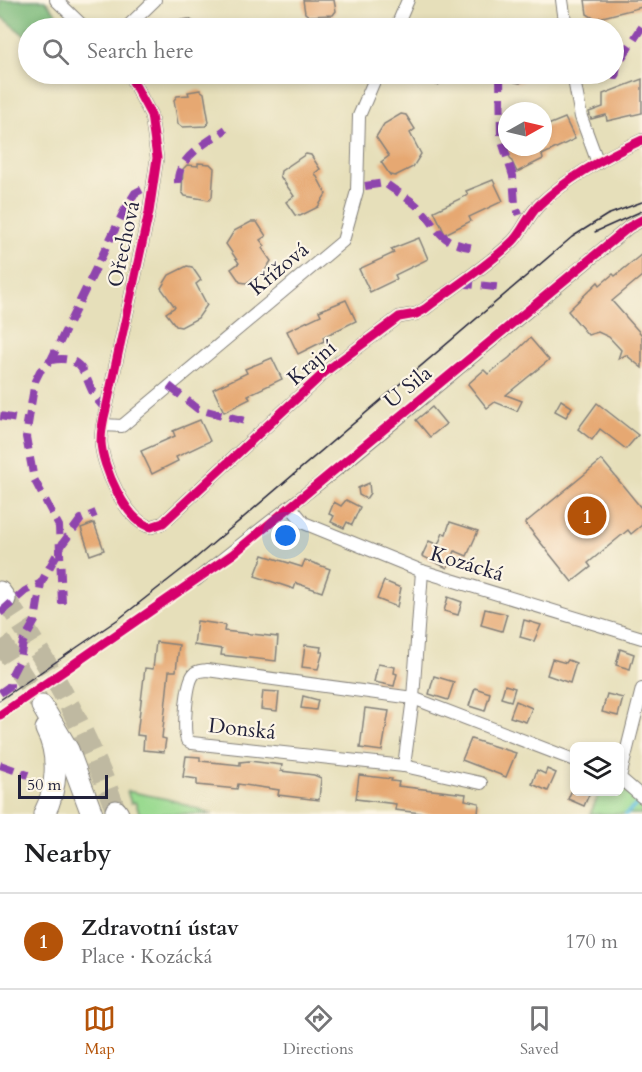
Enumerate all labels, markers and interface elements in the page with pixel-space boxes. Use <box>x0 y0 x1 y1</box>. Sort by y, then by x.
search box <box>18 18 624 84</box>
icon: search <box>39 35 72 68</box>
text: Search here <box>87 36 194 66</box>
north arrow <box>498 102 552 156</box>
street label: Ořechová <box>101 198 147 290</box>
street label: Křížová <box>243 236 315 302</box>
street label: Krajní <box>281 334 343 392</box>
street label: U Sila <box>378 359 438 415</box>
pin: 1 <box>568 494 606 538</box>
your location <box>271 521 300 550</box>
street label: Kozácká <box>427 539 507 589</box>
street label: Donská <box>207 711 277 747</box>
map controls <box>570 742 624 796</box>
button: layers <box>570 742 624 796</box>
scale bar <box>18 772 108 800</box>
text: 50 m <box>27 774 61 796</box>
text: Nearby <box>24 836 112 871</box>
text: Zdravotní ústav <box>81 913 239 943</box>
text: 1 <box>38 928 49 955</box>
text: 170 m <box>565 928 618 955</box>
text: Place · Kozácká <box>81 943 212 970</box>
tab: Map <box>83 1002 116 1060</box>
tab: Directions <box>283 1002 353 1060</box>
tab: Saved <box>520 1002 559 1060</box>

